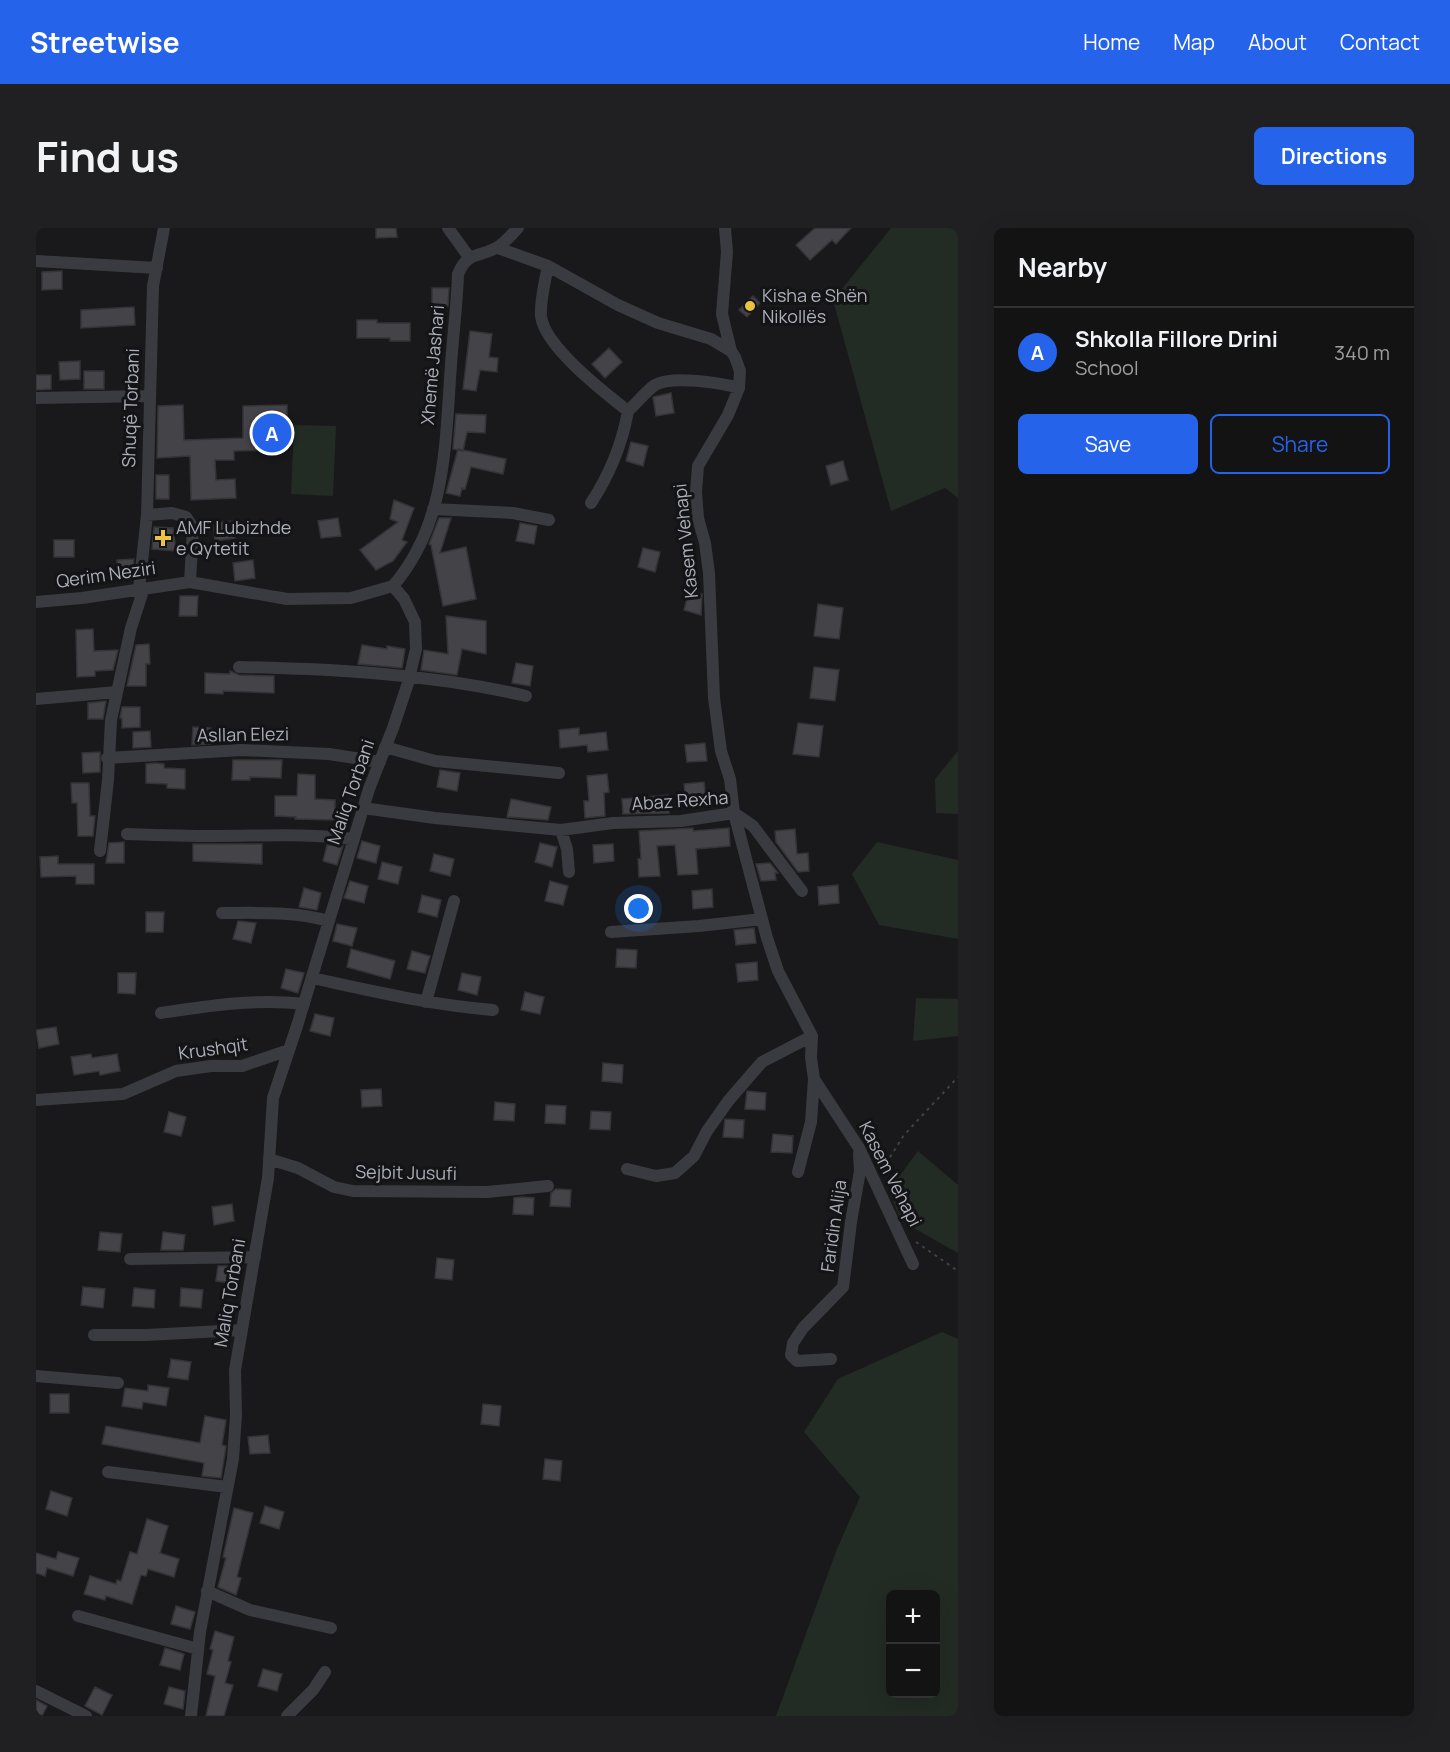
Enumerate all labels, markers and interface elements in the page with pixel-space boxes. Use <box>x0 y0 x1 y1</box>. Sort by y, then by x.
text: Streetwise <box>30 23 180 61</box>
text: Home <box>1083 28 1140 56</box>
text: Map <box>1173 28 1215 56</box>
text: About <box>1248 28 1307 56</box>
text: Contact <box>1340 28 1420 56</box>
text: Find us <box>36 127 179 185</box>
button: Directions <box>1254 127 1414 185</box>
text: Nearby <box>1018 249 1107 285</box>
place label: Kisha e Shën Nikollës <box>762 283 867 328</box>
marker: Kisha e Shën Nikollës <box>743 299 757 313</box>
street label: Xhemë Jashari <box>415 304 449 426</box>
text: Shkolla Fillore Drini <box>1075 324 1278 354</box>
text: A <box>1031 339 1044 366</box>
text: 340 m <box>1334 339 1390 366</box>
street label: Shuqë Torbani <box>116 348 144 468</box>
text: School <box>1075 354 1139 381</box>
pin: A <box>252 410 292 456</box>
button: Save <box>1018 414 1198 474</box>
button: Share <box>1210 414 1390 474</box>
street label: Kasem Vehapi <box>667 483 703 600</box>
place label: AMF Lubizhde e Qytetit <box>176 515 291 560</box>
marker: AMF Lubizhde e Qytetit <box>154 529 172 547</box>
street label: Qerim Neziri <box>54 555 157 593</box>
street label: Asllan Elezi <box>197 721 289 747</box>
street label: Maliq Torbani <box>321 736 379 847</box>
street label: Abaz Rexha <box>631 785 729 815</box>
your location <box>624 894 653 923</box>
street label: Krushqit <box>176 1031 249 1065</box>
street label: Kasem Vehapi <box>854 1117 928 1230</box>
street label: Sejbit Jusufi <box>355 1159 457 1185</box>
street label: Faridin Alija <box>815 1178 851 1274</box>
street label: Maliq Torbani <box>208 1237 250 1349</box>
map controls <box>886 1590 940 1698</box>
button: + <box>886 1590 940 1644</box>
button: − <box>886 1644 940 1698</box>

